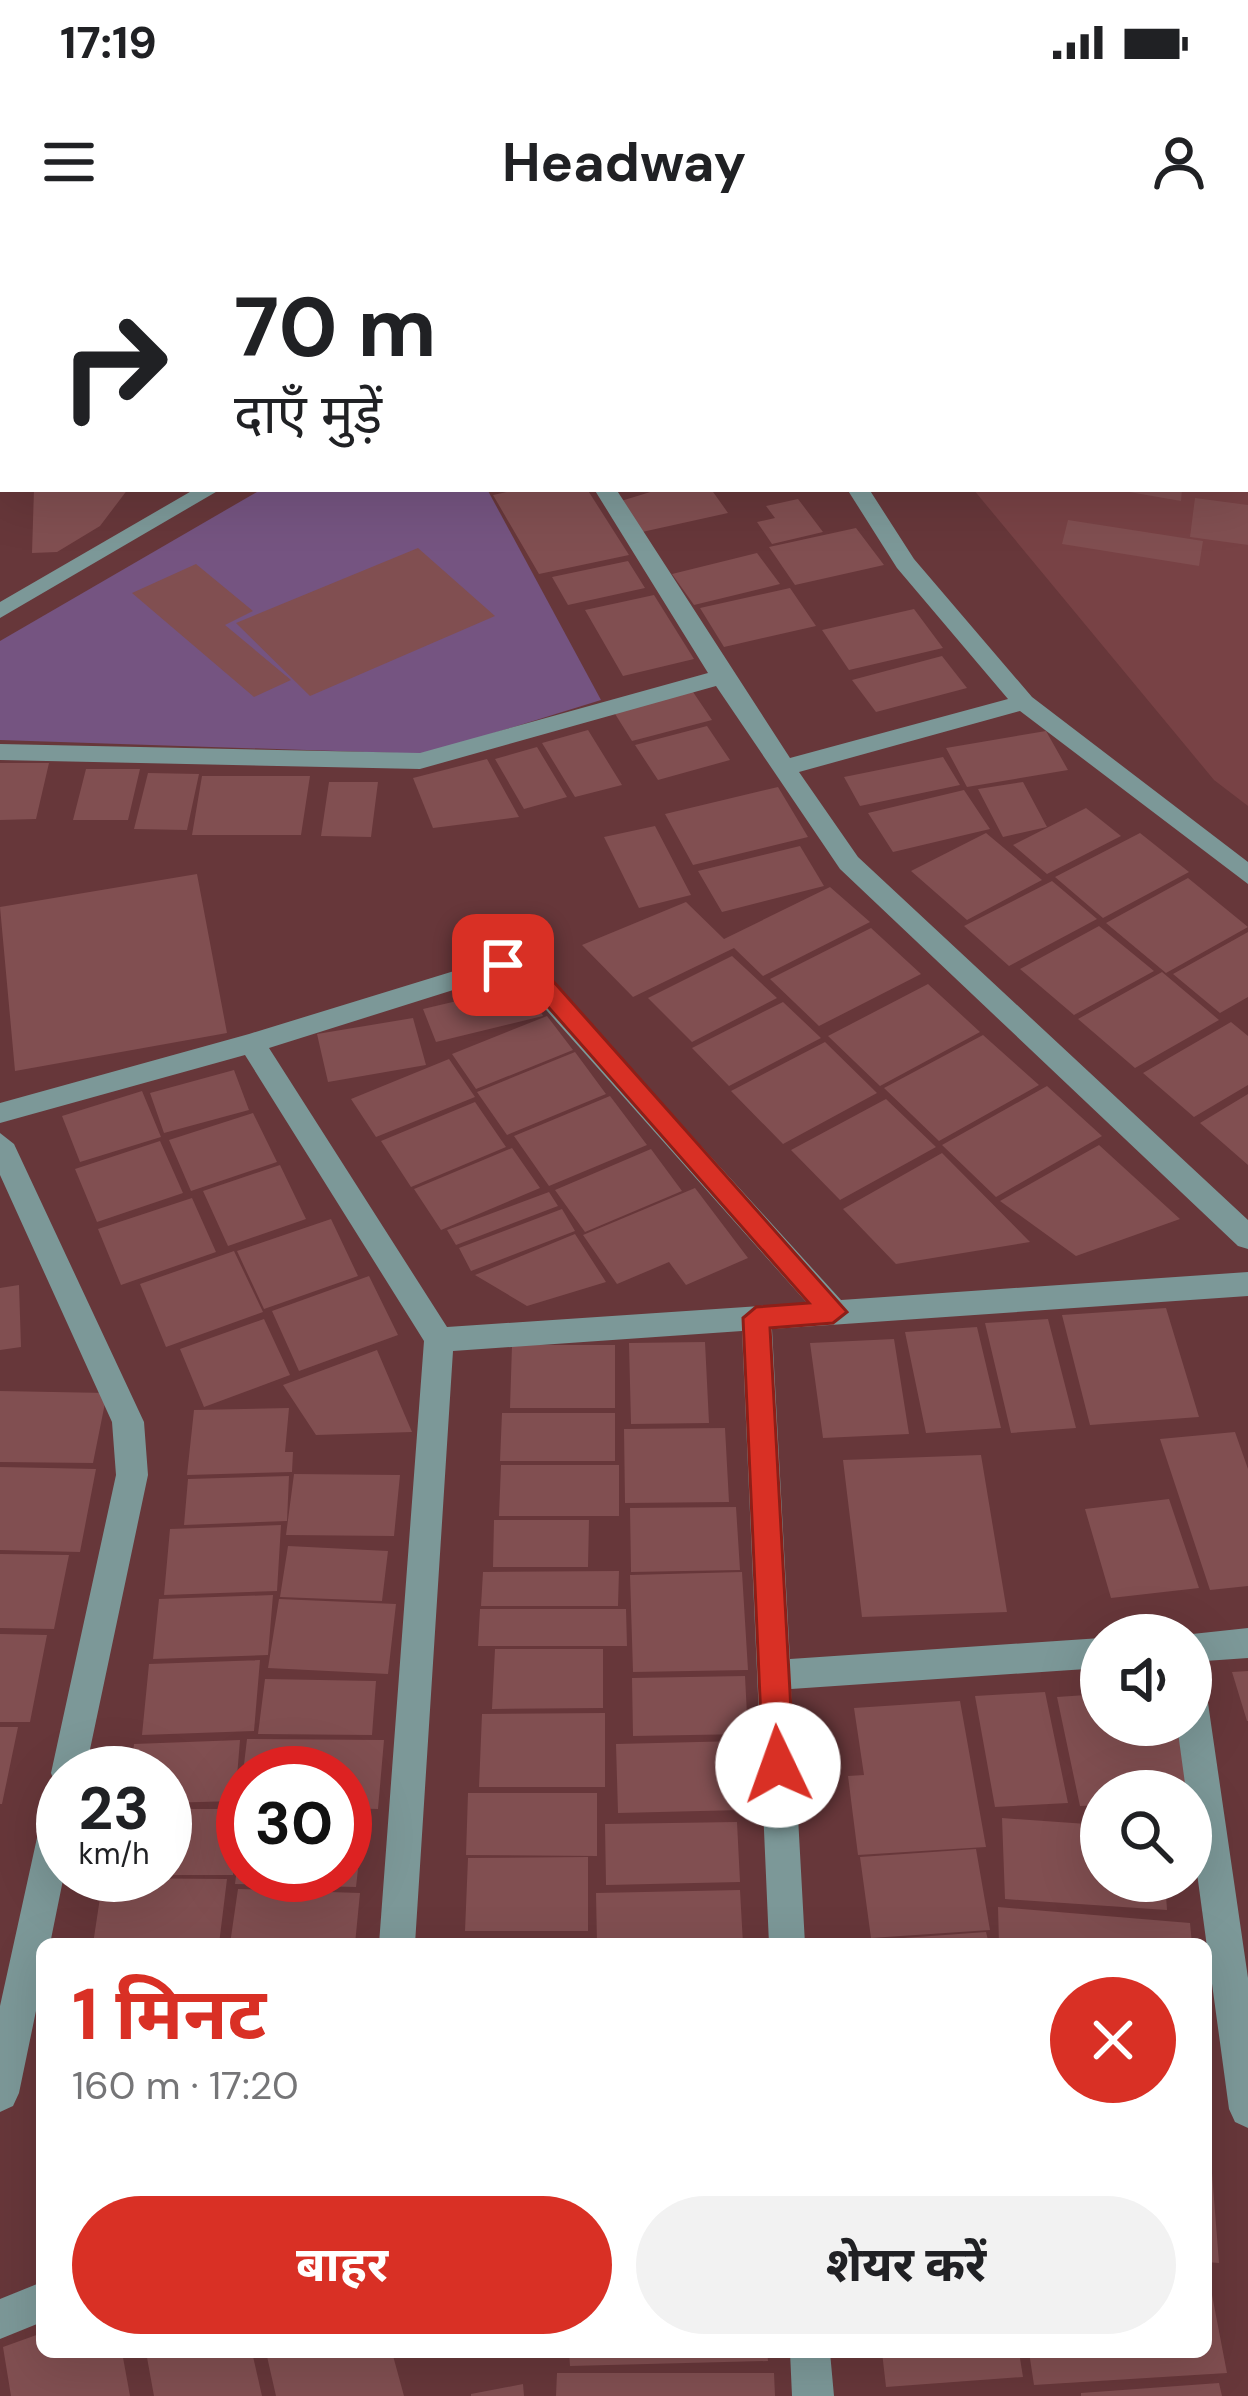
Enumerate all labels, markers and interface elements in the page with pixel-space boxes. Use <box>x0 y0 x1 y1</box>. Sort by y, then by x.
text: 17:19 <box>60 13 157 72</box>
text: Headway <box>502 127 746 198</box>
icon: menu <box>36 129 102 195</box>
icon: person <box>1146 129 1212 195</box>
text: 70 m <box>234 273 437 382</box>
icon: right <box>36 288 192 444</box>
text: दाएँ मुड़ें <box>234 379 382 450</box>
pin <box>452 914 554 1016</box>
icon: arrive <box>470 932 536 998</box>
map controls <box>1080 1614 1212 1902</box>
button: sound <box>1080 1614 1212 1746</box>
position arrow <box>715 1702 841 1828</box>
speed limit sign: 30 <box>216 1746 372 1902</box>
text: 23 <box>79 1769 149 1848</box>
button: search <box>1080 1770 1212 1902</box>
text: km/h <box>79 1834 149 1873</box>
text: 1 मिनट <box>72 1968 266 2061</box>
button: close <box>1050 1977 1176 2103</box>
text: 160 m · 17:20 <box>72 2060 299 2111</box>
button: बाहर <box>72 2196 612 2334</box>
button: शेयर करें <box>636 2196 1176 2334</box>

